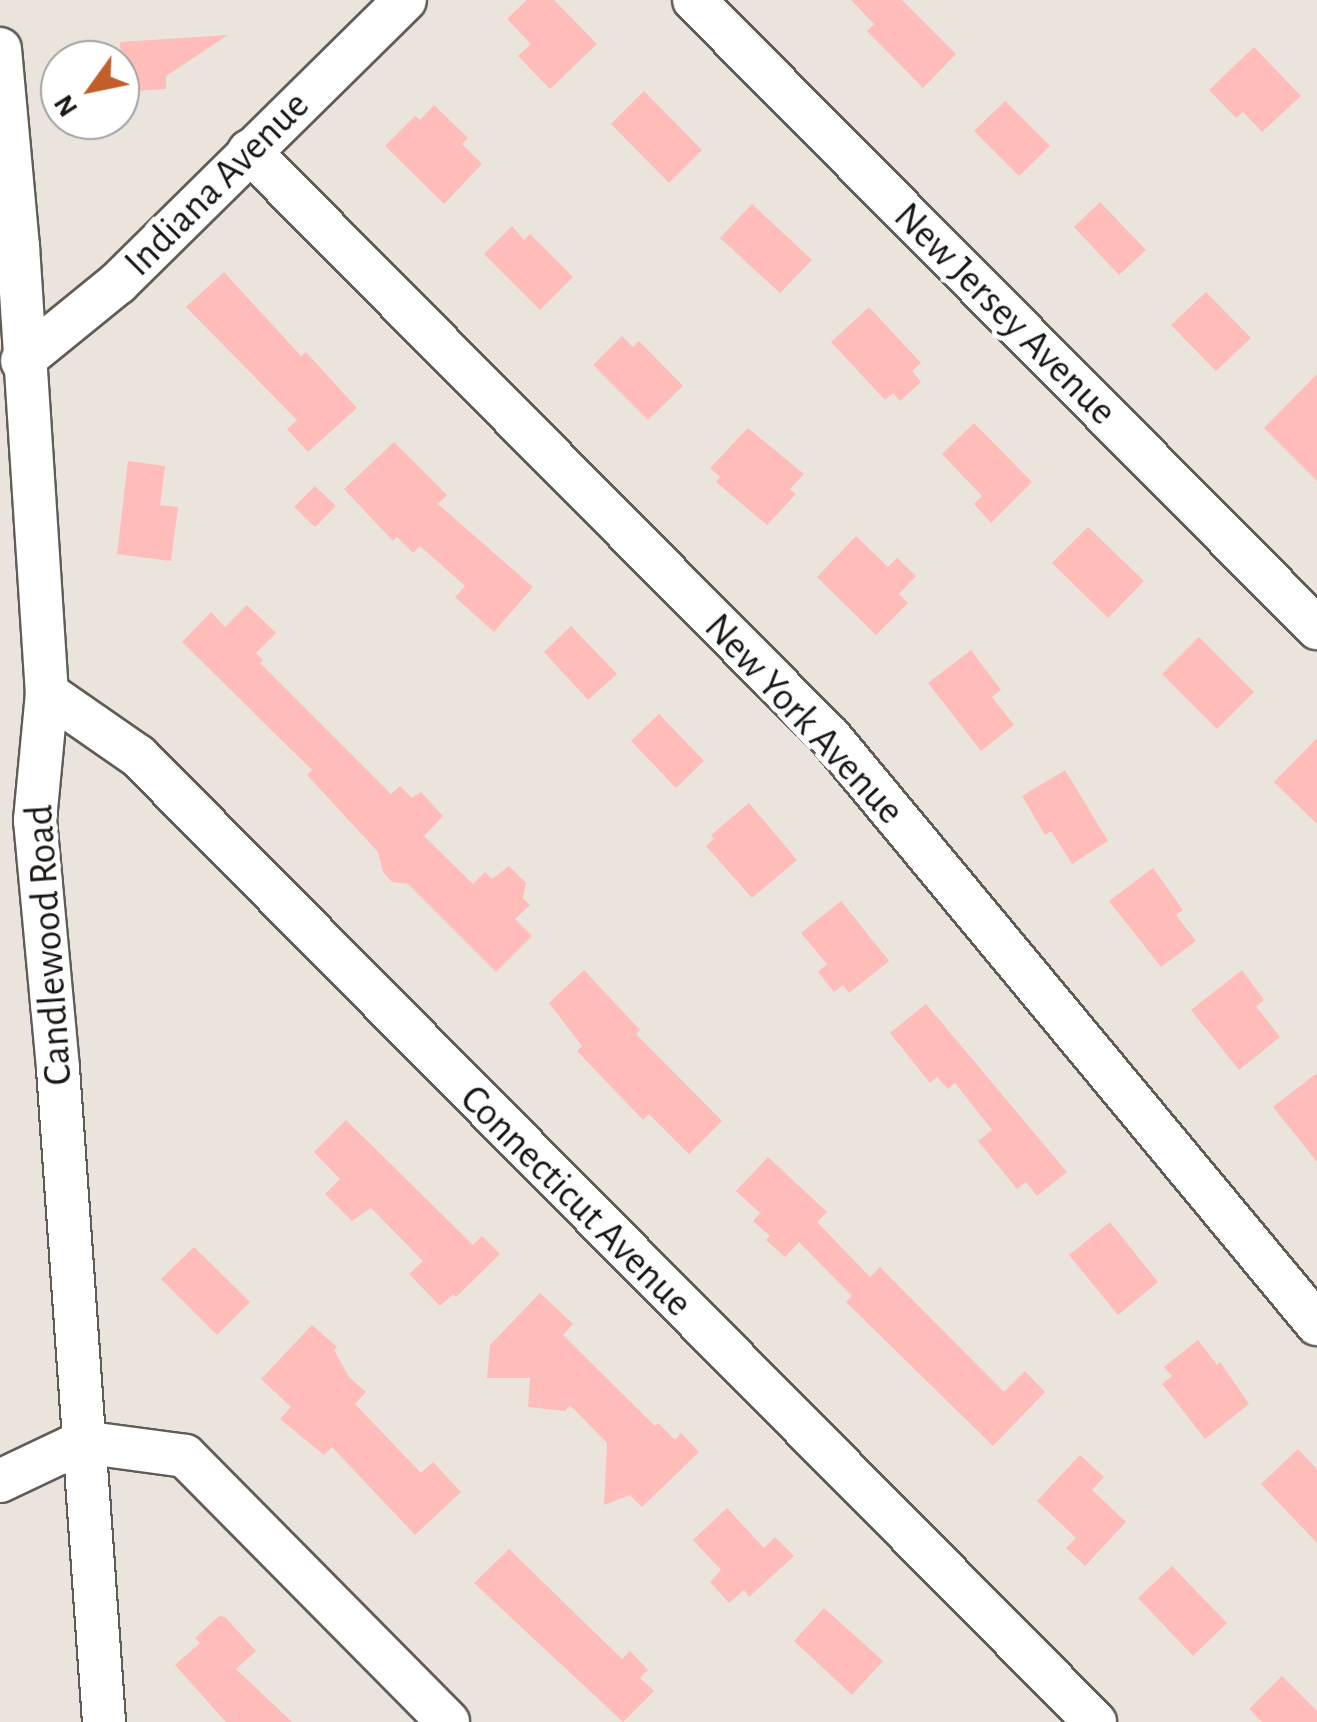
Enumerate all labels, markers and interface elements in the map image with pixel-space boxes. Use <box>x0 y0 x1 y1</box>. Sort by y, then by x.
north arrow <box>40 40 140 140</box>
street label: Indiana Avenue <box>115 82 319 286</box>
text: N <box>49 89 84 121</box>
street label: New Jersey Avenue <box>884 193 1126 435</box>
street label: New York Avenue <box>694 604 914 834</box>
street label: Candlewood Road <box>15 803 83 1087</box>
street label: Connecticut Avenue <box>450 1075 702 1327</box>

